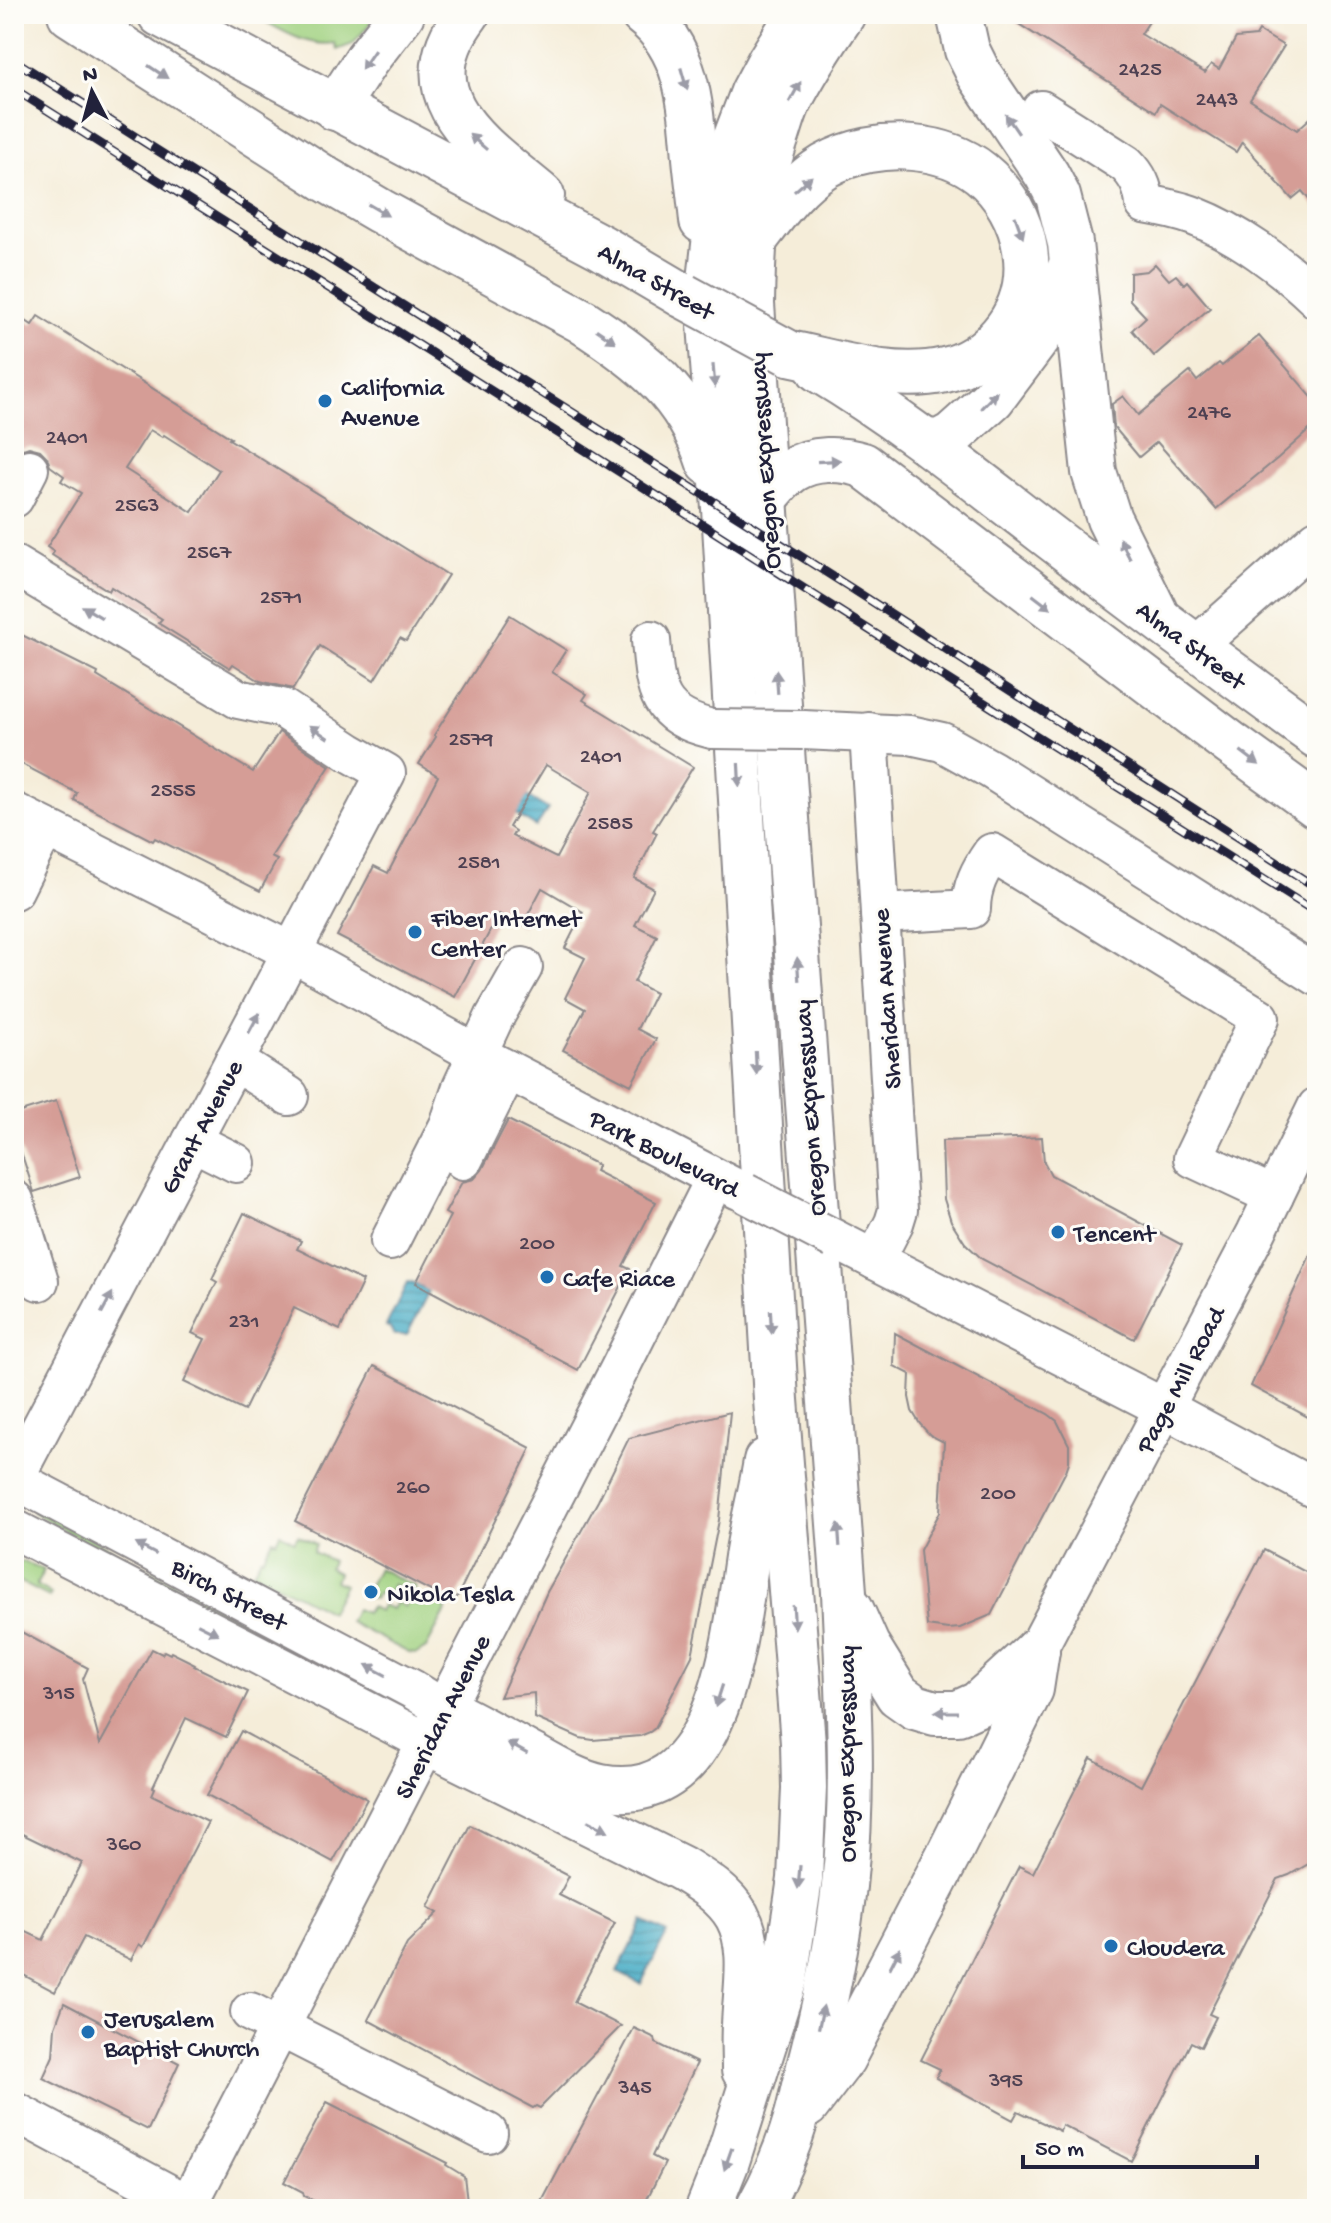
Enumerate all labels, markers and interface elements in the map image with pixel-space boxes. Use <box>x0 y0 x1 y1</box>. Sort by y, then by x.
one-way arrow <box>360 50 375 71</box>
north arrow <box>52 52 132 132</box>
house number: 2425 <box>1118 58 1162 84</box>
text: N <box>82 62 99 90</box>
one-way arrow <box>147 65 169 79</box>
one-way arrow <box>679 66 691 91</box>
one-way arrow <box>788 81 802 103</box>
house number: 2443 <box>1195 88 1239 114</box>
one-way arrow <box>1006 113 1020 135</box>
one-way arrow <box>469 134 489 151</box>
one-way arrow <box>793 176 813 193</box>
one-way arrow <box>367 203 390 217</box>
one-way arrow <box>1013 215 1026 239</box>
street label: Alma Street <box>591 238 721 331</box>
one-way arrow <box>595 329 616 344</box>
street label: Oregon Expressway <box>744 351 791 570</box>
one-way arrow <box>708 364 721 389</box>
place label: California Avenue <box>341 375 446 436</box>
one-way arrow <box>980 391 998 410</box>
marker: California Avenue <box>316 392 334 410</box>
house number: 2476 <box>1187 401 1232 427</box>
house number: 2401 <box>46 426 88 452</box>
one-way arrow <box>817 454 842 467</box>
house number: 2563 <box>115 494 159 520</box>
one-way arrow <box>1118 537 1132 560</box>
house number: 2567 <box>187 541 232 567</box>
house number: 2571 <box>260 586 302 612</box>
one-way arrow <box>1032 593 1053 609</box>
street label: Alma Street <box>1128 596 1252 700</box>
one-way arrow <box>81 605 103 619</box>
one-way arrow <box>770 669 783 694</box>
one-way arrow <box>309 725 330 740</box>
house number: 2579 <box>449 728 493 754</box>
house number: 2401 <box>580 745 622 771</box>
one-way arrow <box>1240 750 1260 766</box>
one-way arrow <box>733 763 746 788</box>
house number: 2555 <box>150 779 196 805</box>
house number: 2585 <box>587 812 633 838</box>
house number: 2581 <box>457 851 501 877</box>
place label: Fiber Internet Center <box>430 906 583 967</box>
street label: Sheridan Avenue <box>868 907 911 1090</box>
marker: Fiber Internet Center <box>406 923 424 941</box>
one-way arrow <box>791 956 804 981</box>
street label: Oregon Expressway <box>789 998 836 1217</box>
one-way arrow <box>248 1012 261 1035</box>
one-way arrow <box>750 1051 763 1076</box>
street label: Grant Avenue <box>156 1055 253 1200</box>
street label: Park Boulevard <box>582 1104 745 1208</box>
place label: Tencent <box>1072 1221 1157 1252</box>
marker: Tencent <box>1049 1223 1067 1241</box>
house number: 200 <box>519 1232 555 1258</box>
place label: Cafe Riace <box>563 1266 676 1297</box>
marker: Cafe Riace <box>538 1268 556 1286</box>
one-way arrow <box>99 1292 113 1314</box>
street label: Page Mill Road <box>1131 1301 1235 1460</box>
house number: 231 <box>228 1310 260 1336</box>
one-way arrow <box>765 1310 778 1335</box>
house number: 260 <box>396 1476 430 1502</box>
house number: 200 <box>980 1482 1016 1508</box>
one-way arrow <box>832 1522 845 1547</box>
one-way arrow <box>135 1542 158 1555</box>
street label: Birch Street <box>164 1553 293 1641</box>
place label: Nikola Tesla <box>387 1581 516 1612</box>
marker: Nikola Tesla <box>362 1583 380 1601</box>
one-way arrow <box>788 1605 801 1630</box>
one-way arrow <box>196 1622 219 1635</box>
street label: Sheridan Avenue <box>390 1630 500 1806</box>
street label: Oregon Expressway <box>834 1645 865 1862</box>
one-way arrow <box>365 1664 388 1677</box>
house number: 315 <box>42 1682 75 1708</box>
one-way arrow <box>712 1684 724 1708</box>
one-way arrow <box>933 1706 958 1718</box>
one-way arrow <box>506 1741 528 1755</box>
one-way arrow <box>586 1820 609 1833</box>
house number: 360 <box>105 1833 142 1859</box>
one-way arrow <box>793 1865 806 1890</box>
place label: Cloudera <box>1127 1935 1226 1966</box>
marker: Cloudera <box>1102 1937 1120 1955</box>
one-way arrow <box>888 1947 901 1970</box>
one-way arrow <box>815 2004 828 2029</box>
place label: Jerusalem Baptist Church <box>103 2006 259 2067</box>
marker: Jerusalem Baptist Church <box>79 2023 97 2041</box>
house number: 395 <box>988 2069 1023 2095</box>
house number: 345 <box>617 2076 652 2102</box>
scale bar <box>1023 2119 1257 2169</box>
text: 50 m <box>1035 2136 1084 2165</box>
one-way arrow <box>721 2147 733 2171</box>

